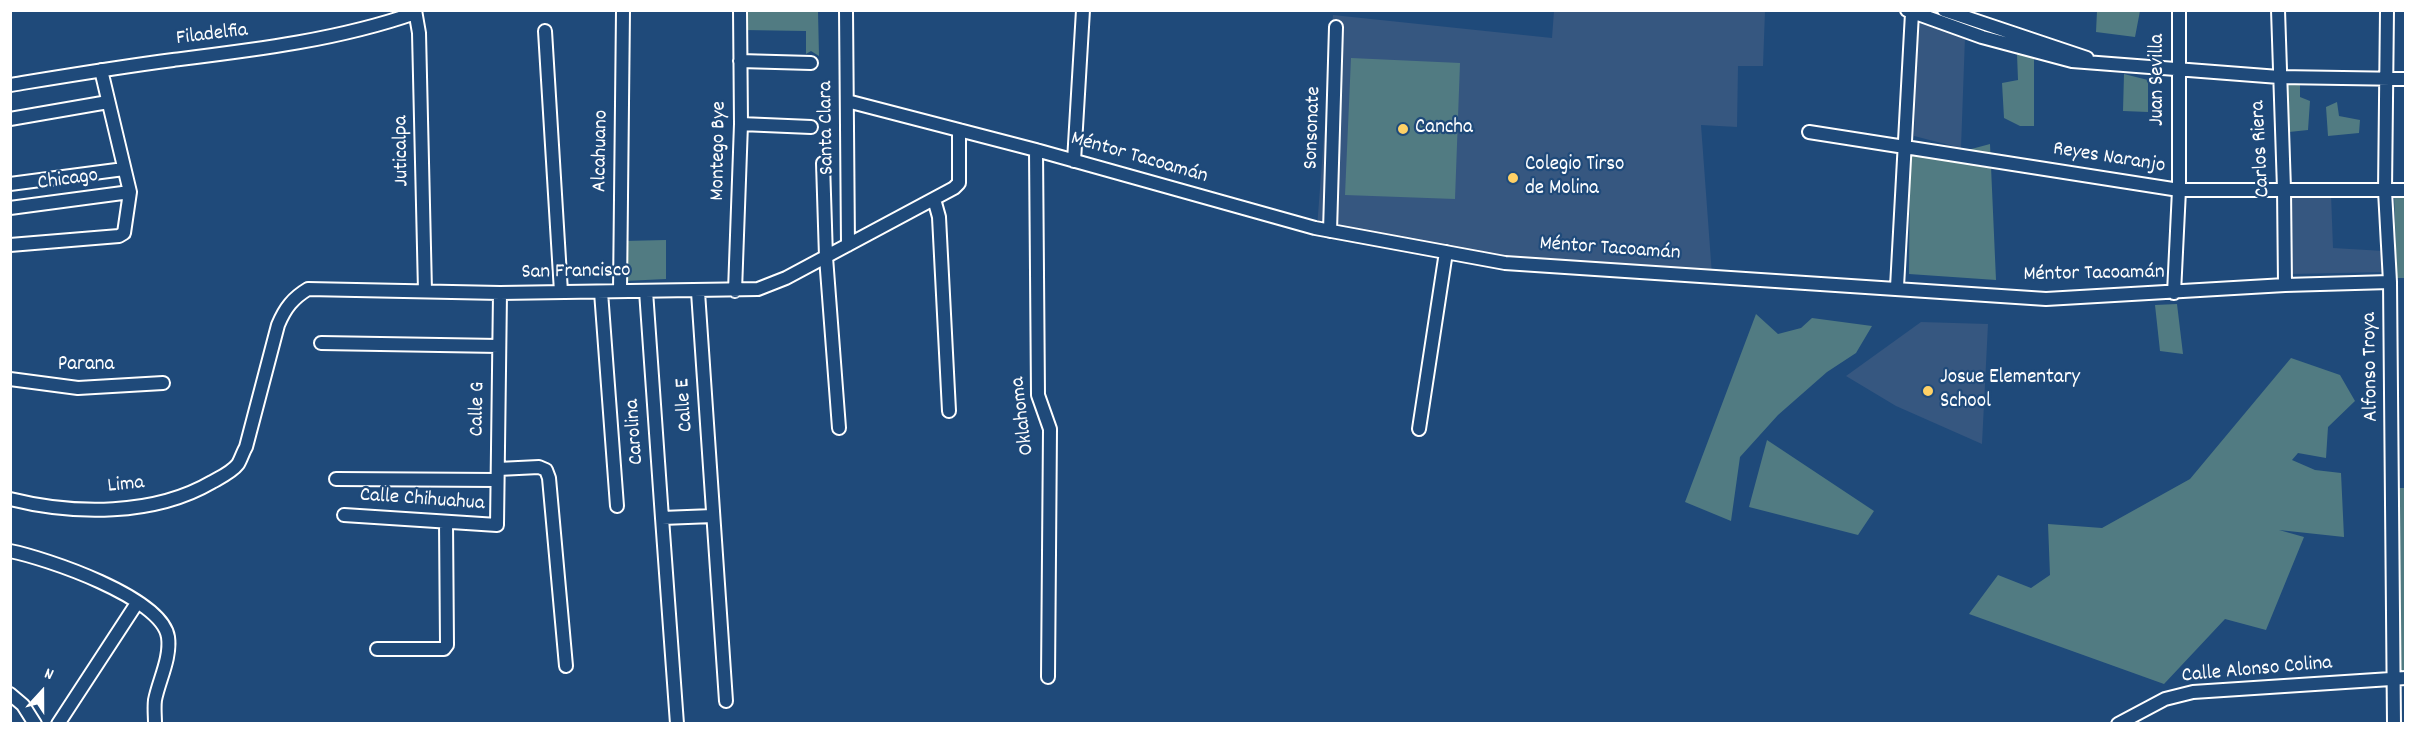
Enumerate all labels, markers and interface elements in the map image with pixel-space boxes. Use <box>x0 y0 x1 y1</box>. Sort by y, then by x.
street label: Filadelfia <box>175 19 249 53</box>
street label: Juan Sevilla <box>2146 34 2172 126</box>
street label: Santa Clara <box>815 81 841 175</box>
street label: Sonsonate <box>1300 86 1328 170</box>
street label: Carlos Riera <box>2247 100 2277 198</box>
street label: Montego Bye <box>707 101 733 201</box>
street label: Alcahuano <box>589 110 615 192</box>
street label: Juticalpa <box>390 115 416 187</box>
place label: Cancha <box>1415 116 1473 142</box>
marker: Cancha <box>1396 122 1410 136</box>
street label: Méntor Tacoamán <box>1068 127 1210 191</box>
street label: Reyes Naranjo <box>2051 138 2167 180</box>
place label: Colegio Tirso de Molina <box>1525 153 1624 203</box>
street label: Chicago <box>36 164 100 198</box>
marker: Colegio Tirso de Molina <box>1506 171 1520 185</box>
street label: Méntor Tacoamán <box>1539 233 1681 267</box>
street label: San Francisco <box>521 259 631 287</box>
street label: Méntor Tacoamán <box>2023 261 2165 289</box>
street label: Alfonso Troya <box>2358 312 2386 422</box>
street label: Parana <box>58 353 114 379</box>
place label: Josue Elementary School <box>1940 366 2080 416</box>
street label: Oklahoma <box>1007 375 1041 457</box>
street label: Calle E <box>672 377 700 433</box>
street label: Calle G <box>466 381 492 437</box>
marker: Josue Elementary School <box>1921 384 1935 398</box>
street label: Carolina <box>621 398 651 466</box>
street label: Lima <box>106 472 146 500</box>
street label: Calle Chihuahua <box>359 484 485 518</box>
street label: Calle Alonso Colina <box>2181 652 2333 690</box>
north arrow <box>12 662 72 722</box>
text: N <box>41 663 56 687</box>

